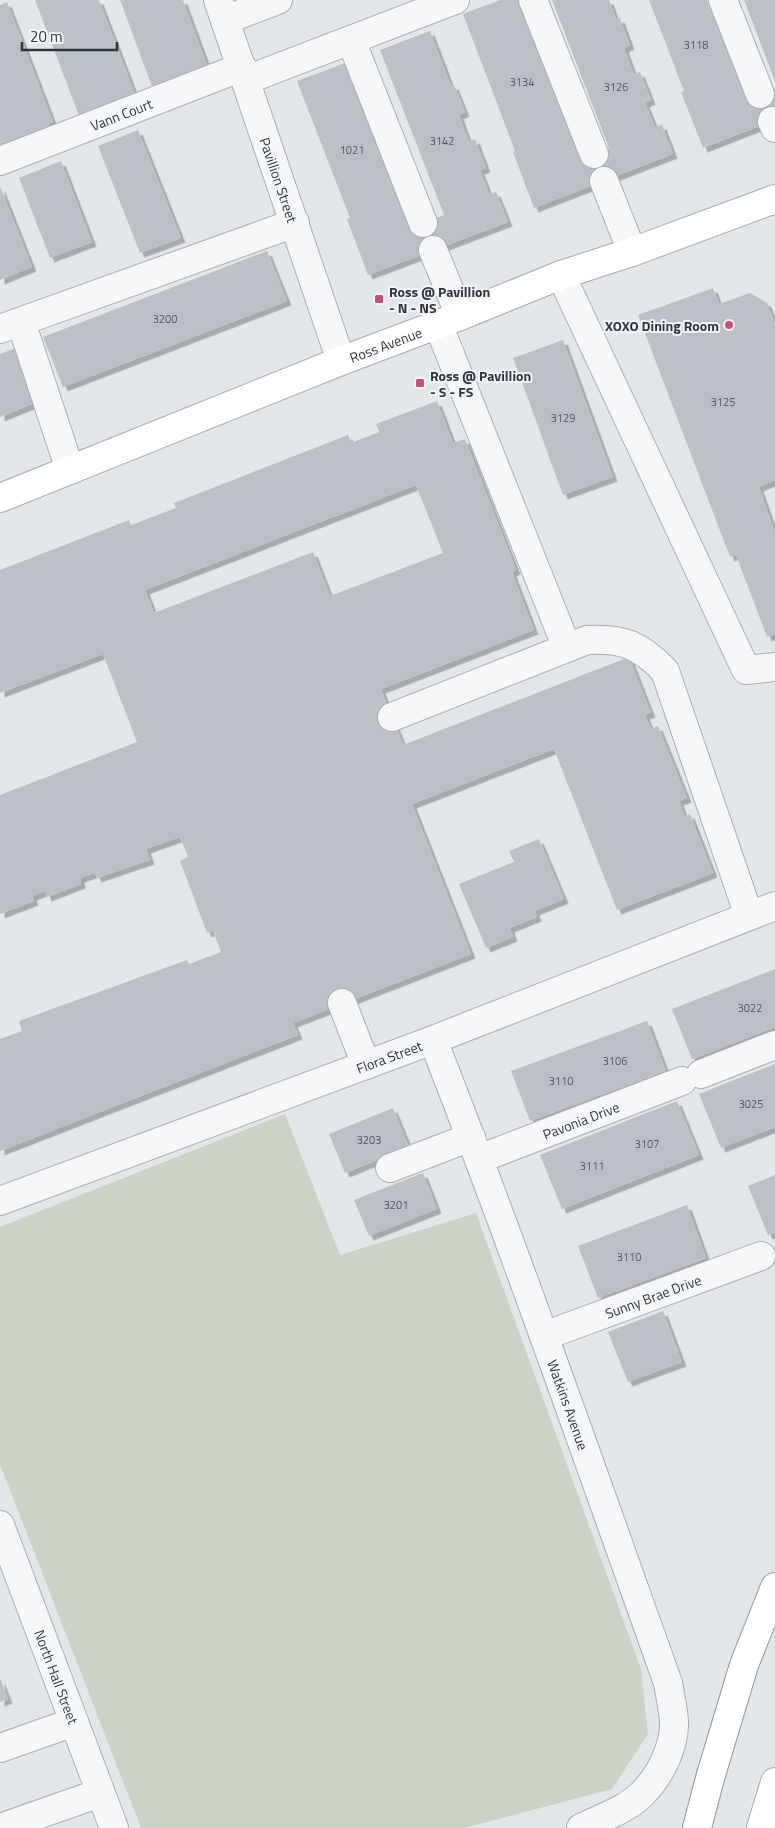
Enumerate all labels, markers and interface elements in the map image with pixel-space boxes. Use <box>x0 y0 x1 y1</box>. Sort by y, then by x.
scale bar <box>22 20 118 52</box>
text: 20 m <box>30 25 63 48</box>
house number: 3118 <box>684 37 708 53</box>
house number: 3134 <box>510 74 534 90</box>
house number: 3126 <box>604 79 628 95</box>
street label: Vann Court <box>87 92 155 135</box>
house number: 3142 <box>430 133 454 149</box>
street label: Pavillion Street <box>255 134 304 225</box>
house number: 1021 <box>340 142 364 158</box>
place label: Ross @ Pavillion - N - NS <box>389 281 490 318</box>
marker: Ross @ Pavillion - N - NS <box>373 293 385 305</box>
house number: 3200 <box>153 311 177 327</box>
place label: XOXO Dining Room <box>605 315 719 336</box>
marker: XOXO Dining Room <box>723 319 735 331</box>
street label: Ross Avenue <box>346 321 425 367</box>
place label: Ross @ Pavillion - S - FS <box>430 365 531 402</box>
marker: Ross @ Pavillion - S - FS <box>414 377 426 389</box>
house number: 3125 <box>711 394 735 410</box>
house number: 3129 <box>551 410 575 426</box>
house number: 3022 <box>738 1000 762 1016</box>
street label: Flora Street <box>353 1034 425 1078</box>
house number: 3106 <box>603 1053 627 1069</box>
house number: 3110 <box>549 1073 573 1089</box>
street label: Pavonia Drive <box>539 1096 622 1144</box>
house number: 3025 <box>739 1096 763 1112</box>
house number: 3203 <box>357 1132 381 1148</box>
house number: 3107 <box>635 1136 659 1152</box>
house number: 3111 <box>580 1158 604 1174</box>
house number: 3201 <box>384 1197 408 1213</box>
house number: 3110 <box>617 1249 641 1265</box>
street label: Sunny Brae Drive <box>602 1269 704 1323</box>
street label: Watkins Avenue <box>543 1356 595 1453</box>
street label: North Hall Street <box>30 1626 84 1727</box>

